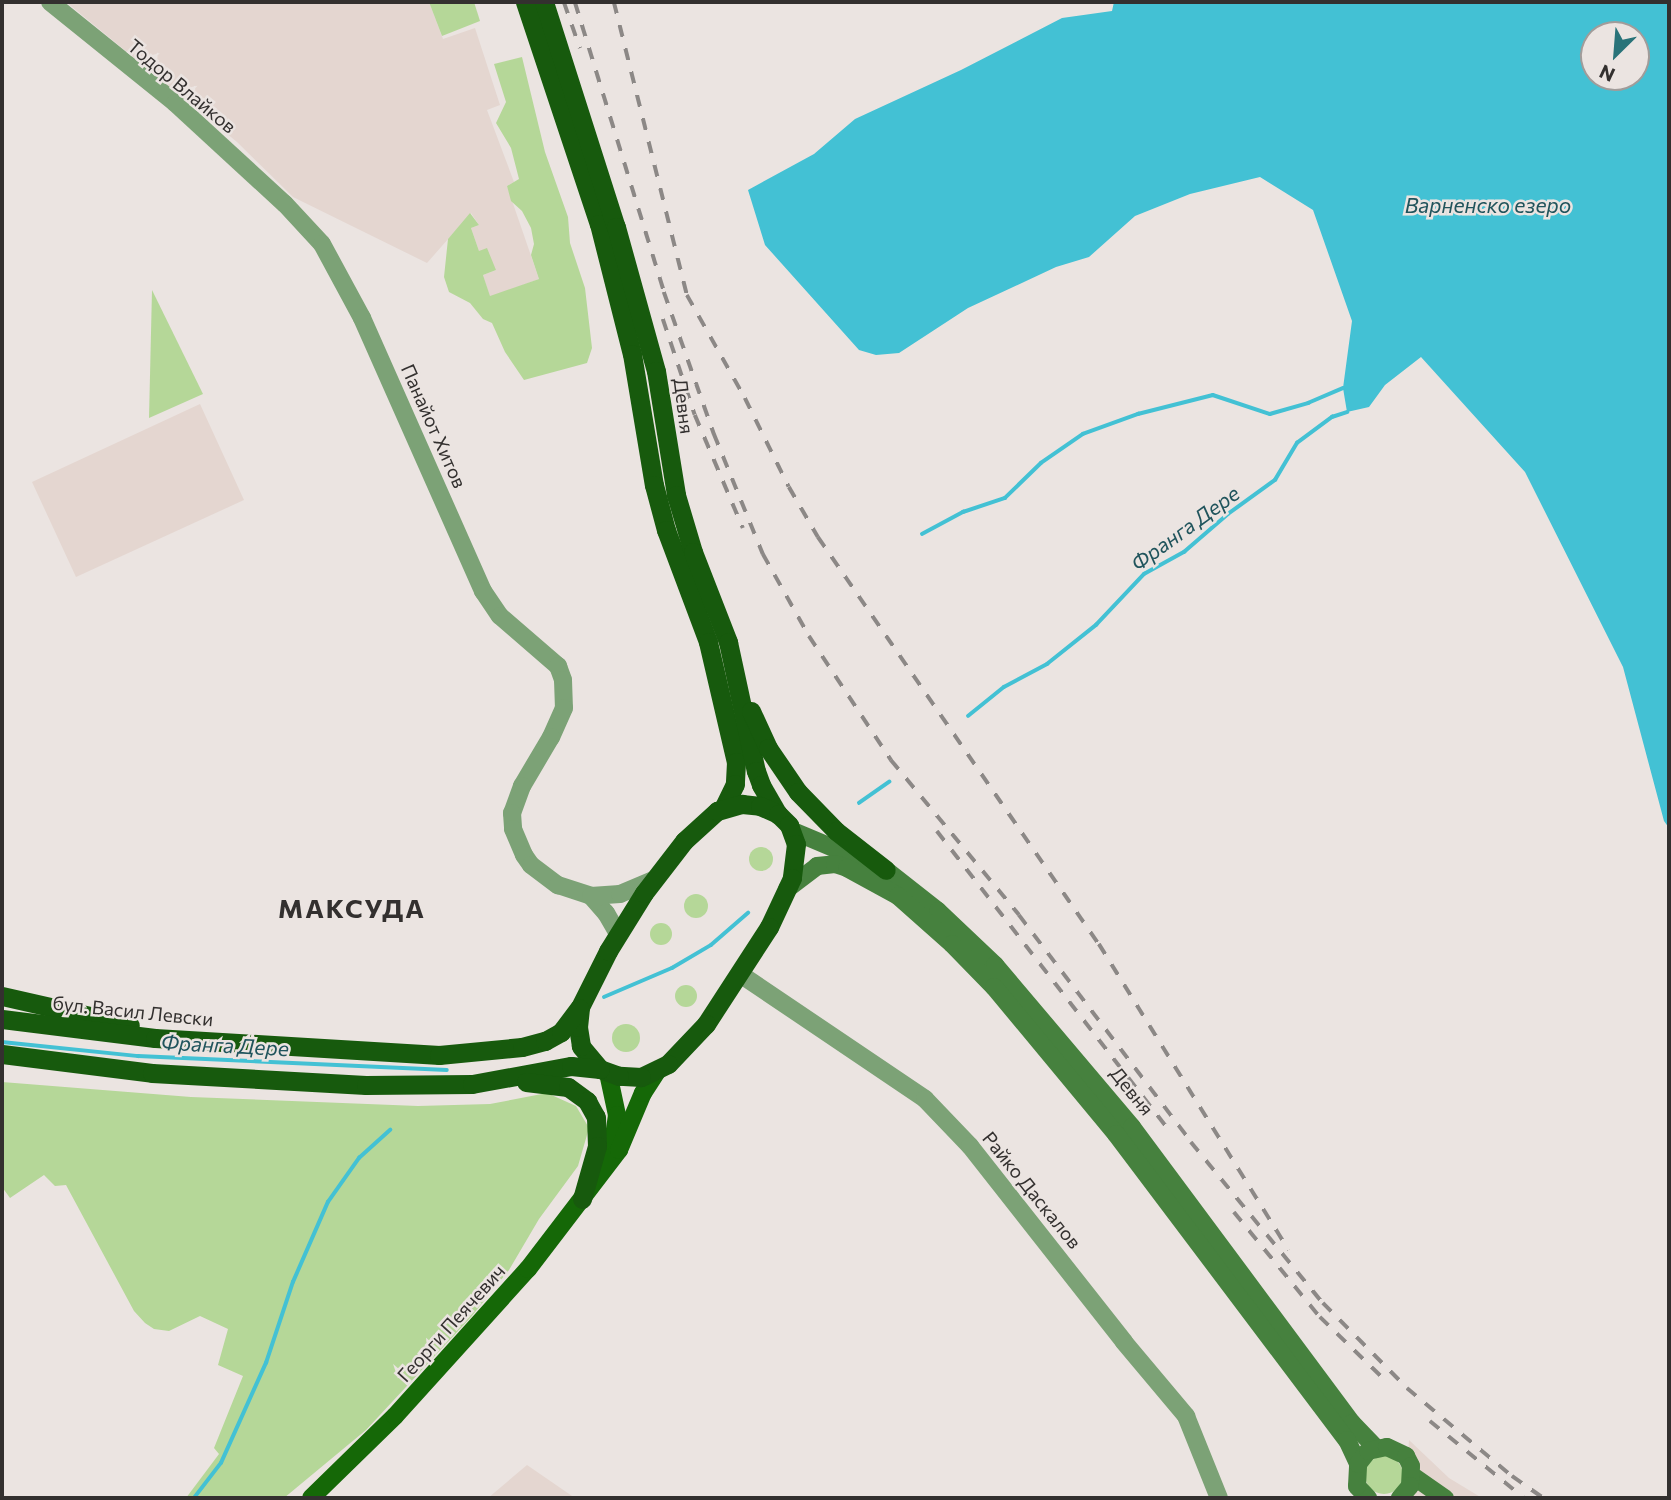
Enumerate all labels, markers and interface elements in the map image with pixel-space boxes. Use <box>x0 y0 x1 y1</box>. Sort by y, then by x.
north arrow <box>1580 21 1650 91</box>
street label: Тодор Влайков <box>123 34 241 138</box>
text: N <box>1595 60 1618 87</box>
water label: Варненско езеро <box>1405 192 1571 218</box>
street label: Панайот Хитов <box>396 360 472 492</box>
street label: Девня <box>669 377 699 435</box>
water label: Франга Дере <box>1126 480 1244 576</box>
district label: МАКСУДА <box>279 892 425 924</box>
street label: бул. Васил Левски <box>52 991 214 1031</box>
water label: Франга Дере <box>160 1029 290 1061</box>
street label: Девня <box>1106 1062 1158 1120</box>
street label: Райко Даскалов <box>978 1127 1086 1253</box>
street label: Георги Пеячевич <box>392 1260 510 1386</box>

